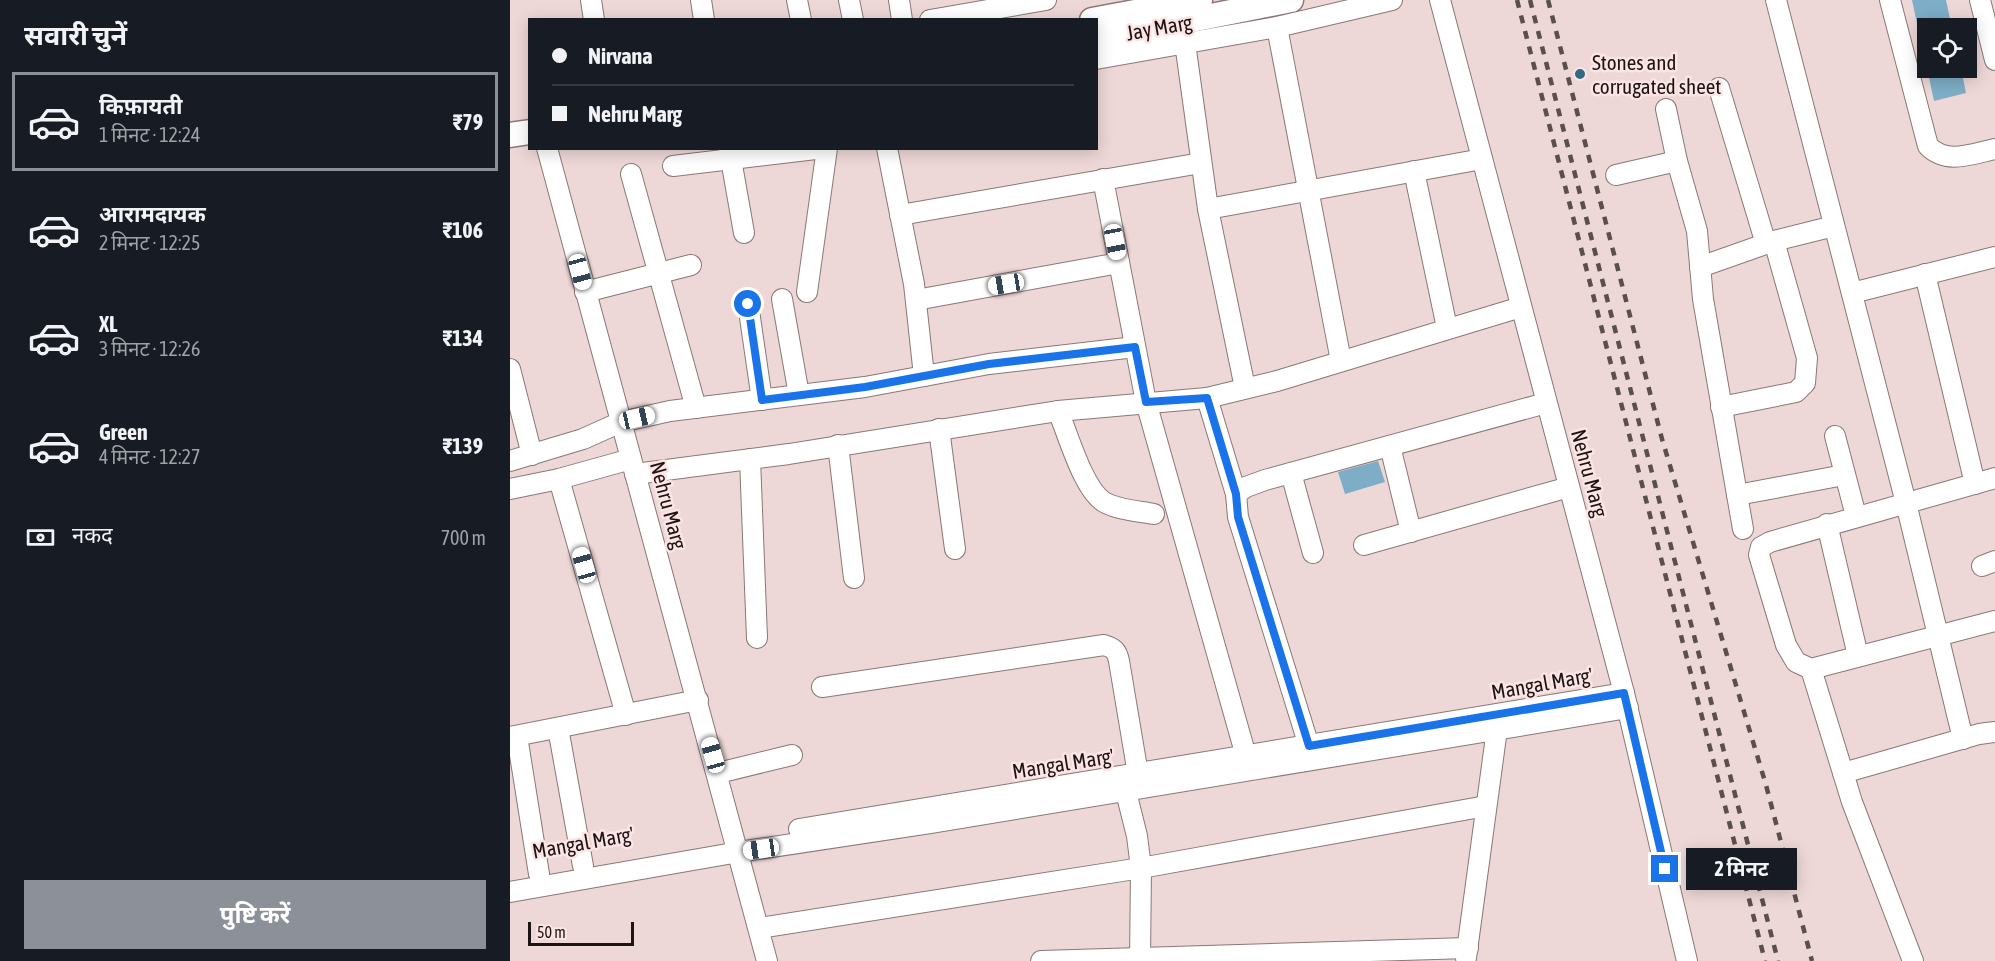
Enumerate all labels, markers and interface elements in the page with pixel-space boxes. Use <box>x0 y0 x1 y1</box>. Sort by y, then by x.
street label: Jay Marg <box>1124 9 1194 45</box>
map controls <box>1917 18 1977 78</box>
button: locate <box>1917 18 1977 78</box>
text: सवारी चुनें <box>24 20 127 51</box>
text: Nirvana <box>588 43 653 69</box>
place label: Stones and corrugated sheet <box>1592 50 1721 98</box>
marker: Stones and corrugated sheet <box>1573 67 1587 81</box>
text: किफ़ायती <box>99 93 183 119</box>
icon: car <box>27 95 81 149</box>
text: Nehru Marg <box>588 101 682 127</box>
text: ₹79 <box>453 109 483 135</box>
text: 1 मिनट · 12:24 <box>99 123 200 146</box>
text: आरामदायक <box>99 201 206 227</box>
icon: car <box>27 203 81 257</box>
text: ₹106 <box>443 217 483 243</box>
car <box>1103 223 1127 261</box>
text: 2 मिनट · 12:25 <box>99 231 200 254</box>
car <box>567 252 593 292</box>
car <box>987 272 1025 296</box>
route start <box>734 290 761 317</box>
icon: car <box>27 311 81 365</box>
text: XL <box>99 311 117 337</box>
text: ₹134 <box>443 325 483 351</box>
text: 3 मिनट · 12:26 <box>99 337 200 360</box>
car <box>617 405 657 431</box>
icon: car <box>27 419 81 473</box>
text: Green <box>99 419 148 445</box>
street label: Nehru Marg <box>1567 427 1613 519</box>
text: ₹139 <box>443 433 483 459</box>
text: 4 मिनट · 12:27 <box>99 445 200 468</box>
street label: Nehru Marg <box>646 459 692 551</box>
icon: cash <box>24 521 57 554</box>
text: नकद <box>72 522 113 548</box>
text: 700 m <box>441 526 486 549</box>
car <box>570 545 598 585</box>
street label: Mangal Marg' <box>1489 662 1595 704</box>
car <box>699 735 727 775</box>
street label: Mangal Marg' <box>1010 743 1116 783</box>
street label: Mangal Marg' <box>530 821 636 863</box>
car <box>742 838 780 860</box>
callout: 2 मिनट <box>1686 848 1797 890</box>
route end <box>1651 855 1678 882</box>
text: 2 मिनट <box>1714 857 1769 880</box>
button: पुष्टि करें <box>24 880 486 949</box>
scale bar <box>528 919 634 946</box>
text: 50 m <box>537 923 566 941</box>

